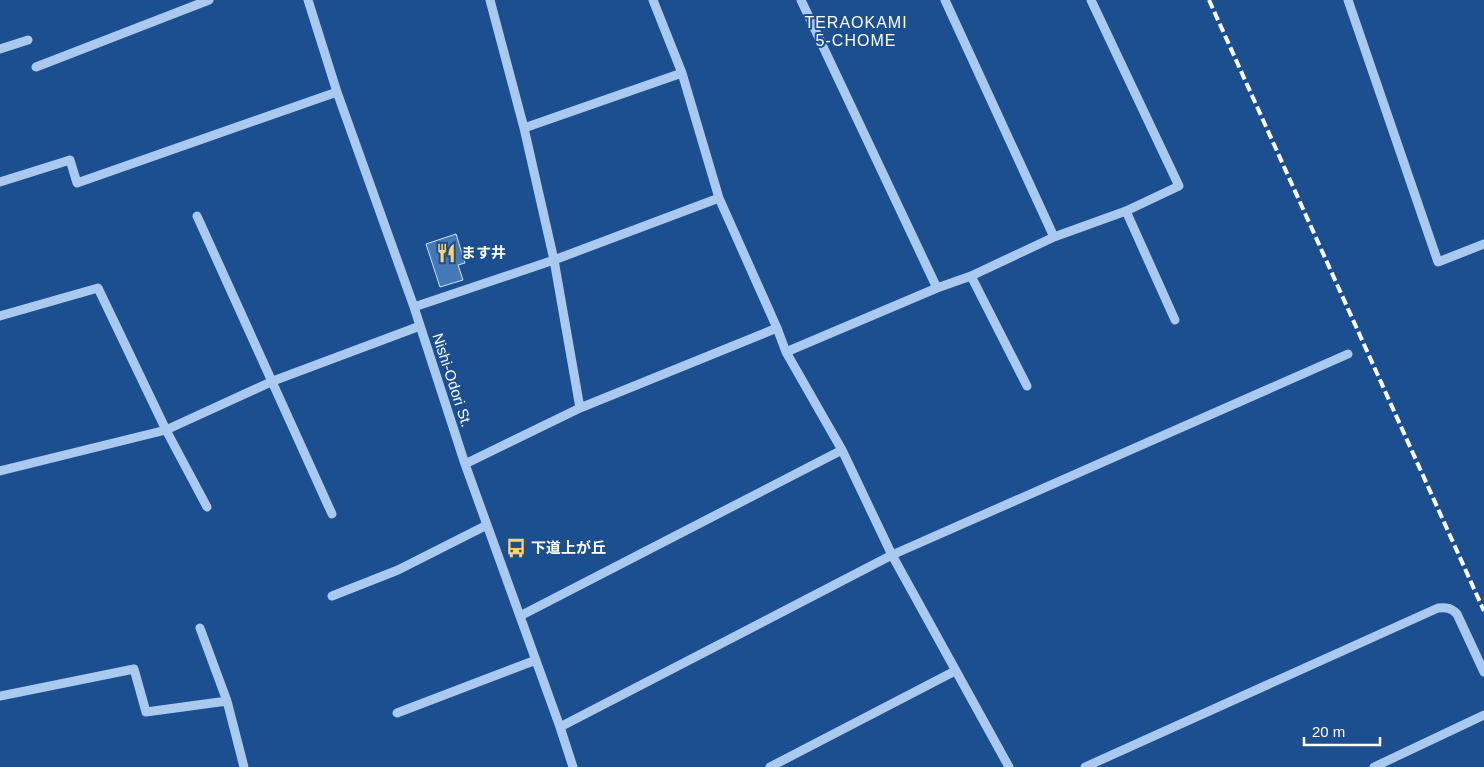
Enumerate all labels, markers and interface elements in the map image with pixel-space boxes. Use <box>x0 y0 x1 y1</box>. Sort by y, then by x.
district label: TERAOKAMI 5-CHOME <box>804 14 908 49</box>
restaurant icon: ます井 <box>435 242 457 264</box>
place label: ます井 <box>461 244 506 261</box>
street label: Nishi-Odori St. <box>429 331 476 429</box>
bus stop icon: 下道上が丘 <box>505 537 527 559</box>
place label: 下道上が丘 <box>531 539 606 556</box>
scale bar <box>1304 714 1380 746</box>
text: 20 m <box>1312 723 1345 740</box>

